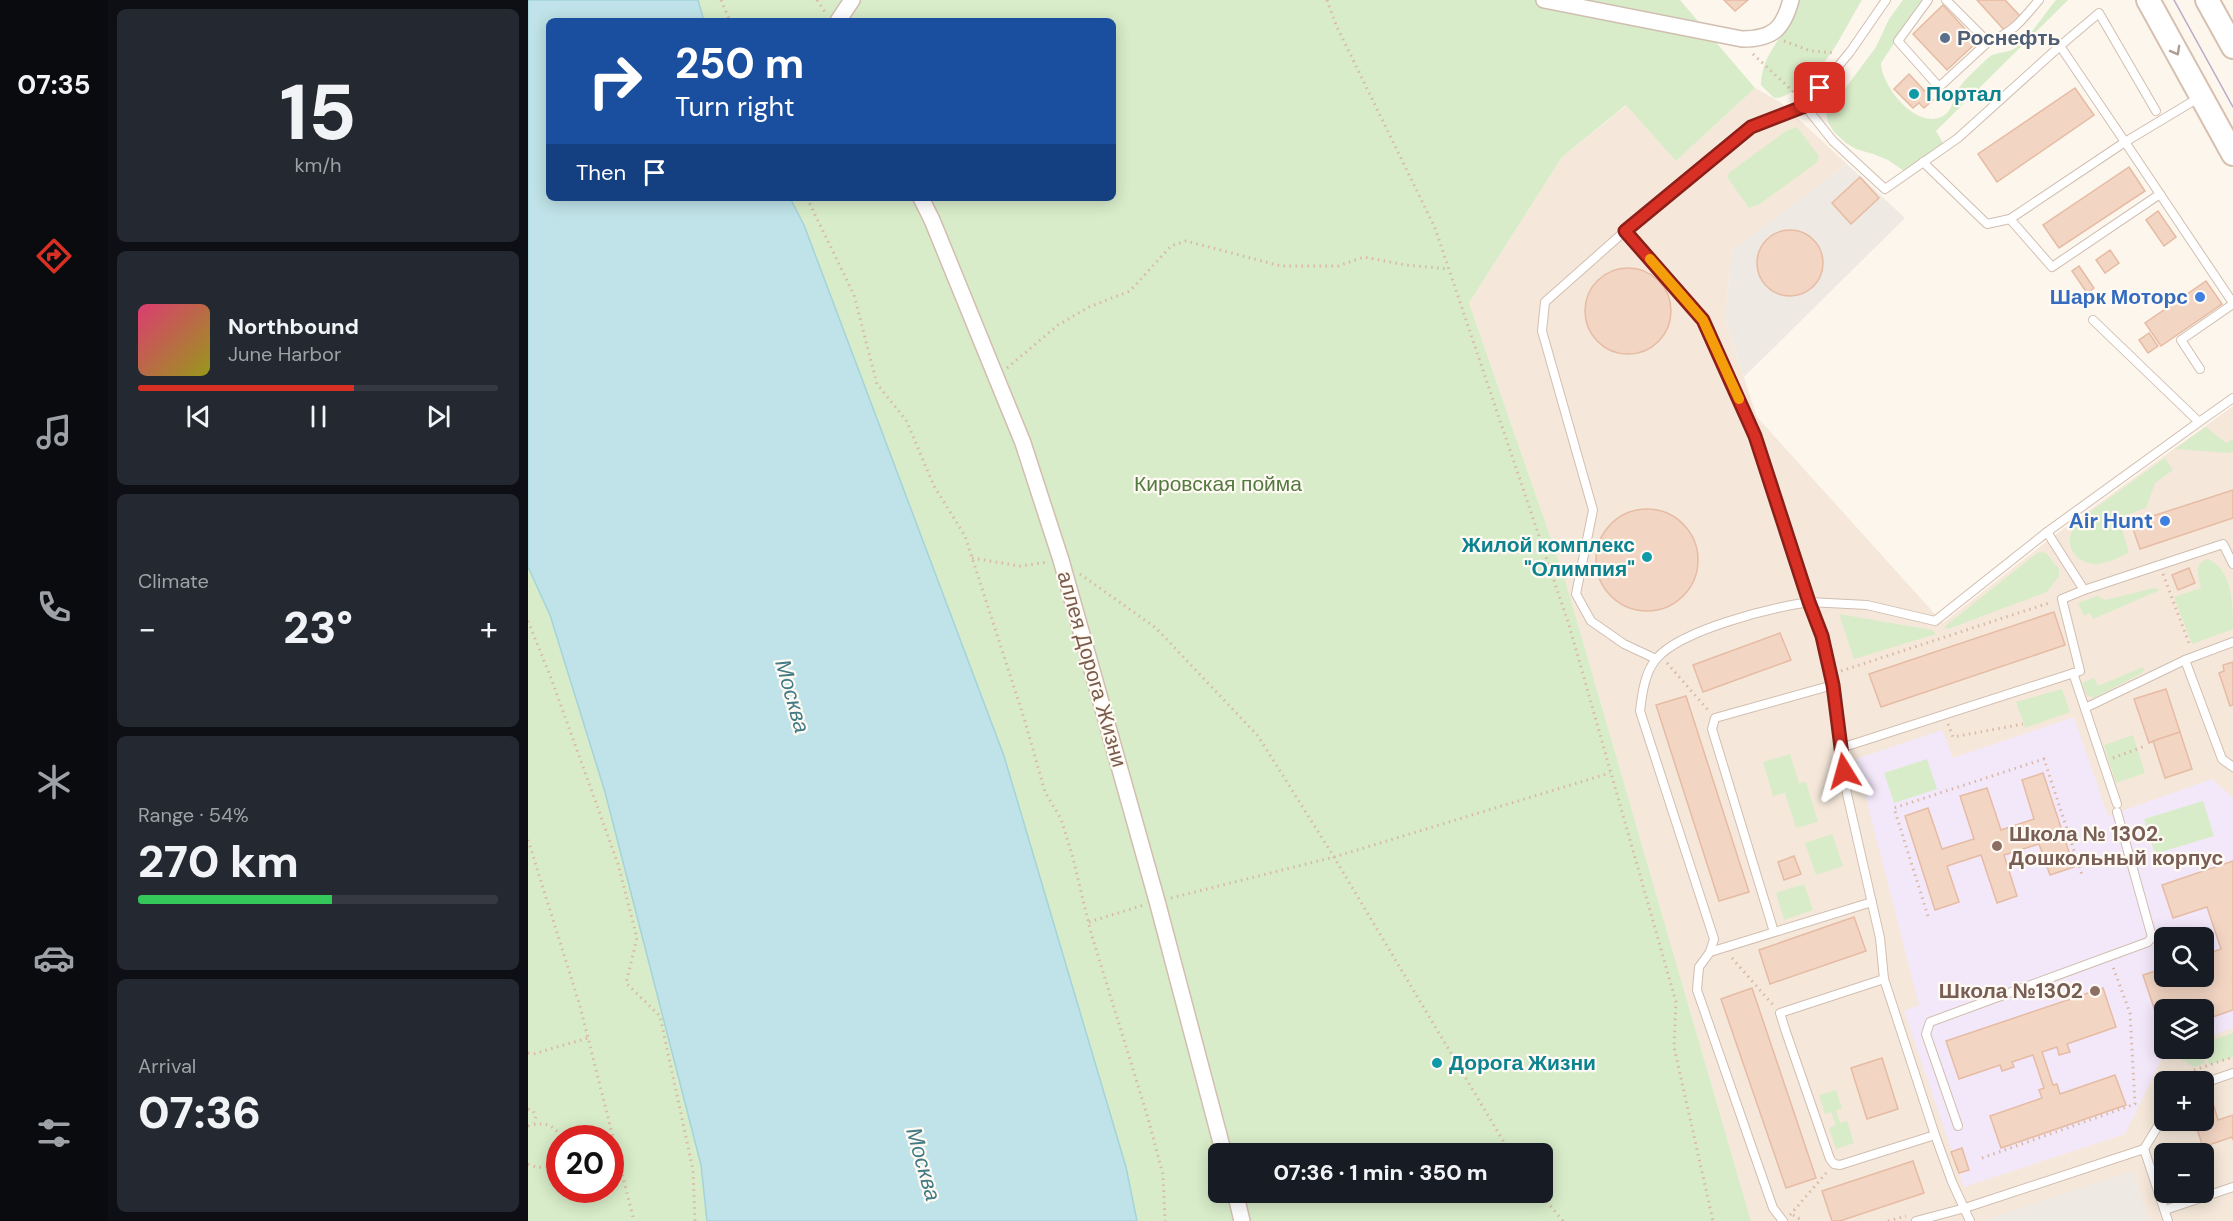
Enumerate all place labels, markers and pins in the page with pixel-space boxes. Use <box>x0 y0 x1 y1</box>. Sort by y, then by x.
place label: Роснефть <box>1957 24 2060 52</box>
marker: Роснефть <box>1938 31 1952 45</box>
pin <box>1794 62 1845 113</box>
place label: Портал <box>1926 80 2002 108</box>
marker: Портал <box>1907 87 1921 101</box>
place label: Шарк Моторс <box>2050 283 2188 311</box>
marker: Шарк Моторс <box>2193 290 2207 304</box>
place label: Air Hunt <box>2069 507 2153 535</box>
marker: Air Hunt <box>2158 514 2172 528</box>
place label: Жилой комплекс "Олимпия" <box>1461 531 1635 583</box>
marker: Жилой комплекс "Олимпия" <box>1640 550 1654 564</box>
place label: Школа № 1302. Дошкольный корпус <box>2009 820 2224 872</box>
marker: Школа № 1302. Дошкольный корпус <box>1990 839 2004 853</box>
place label: Школа №1302 <box>1939 977 2083 1005</box>
marker: Школа №1302 <box>2088 984 2102 998</box>
place label: Дорога Жизни <box>1449 1049 1596 1077</box>
marker: Дорога Жизни <box>1430 1056 1444 1070</box>

